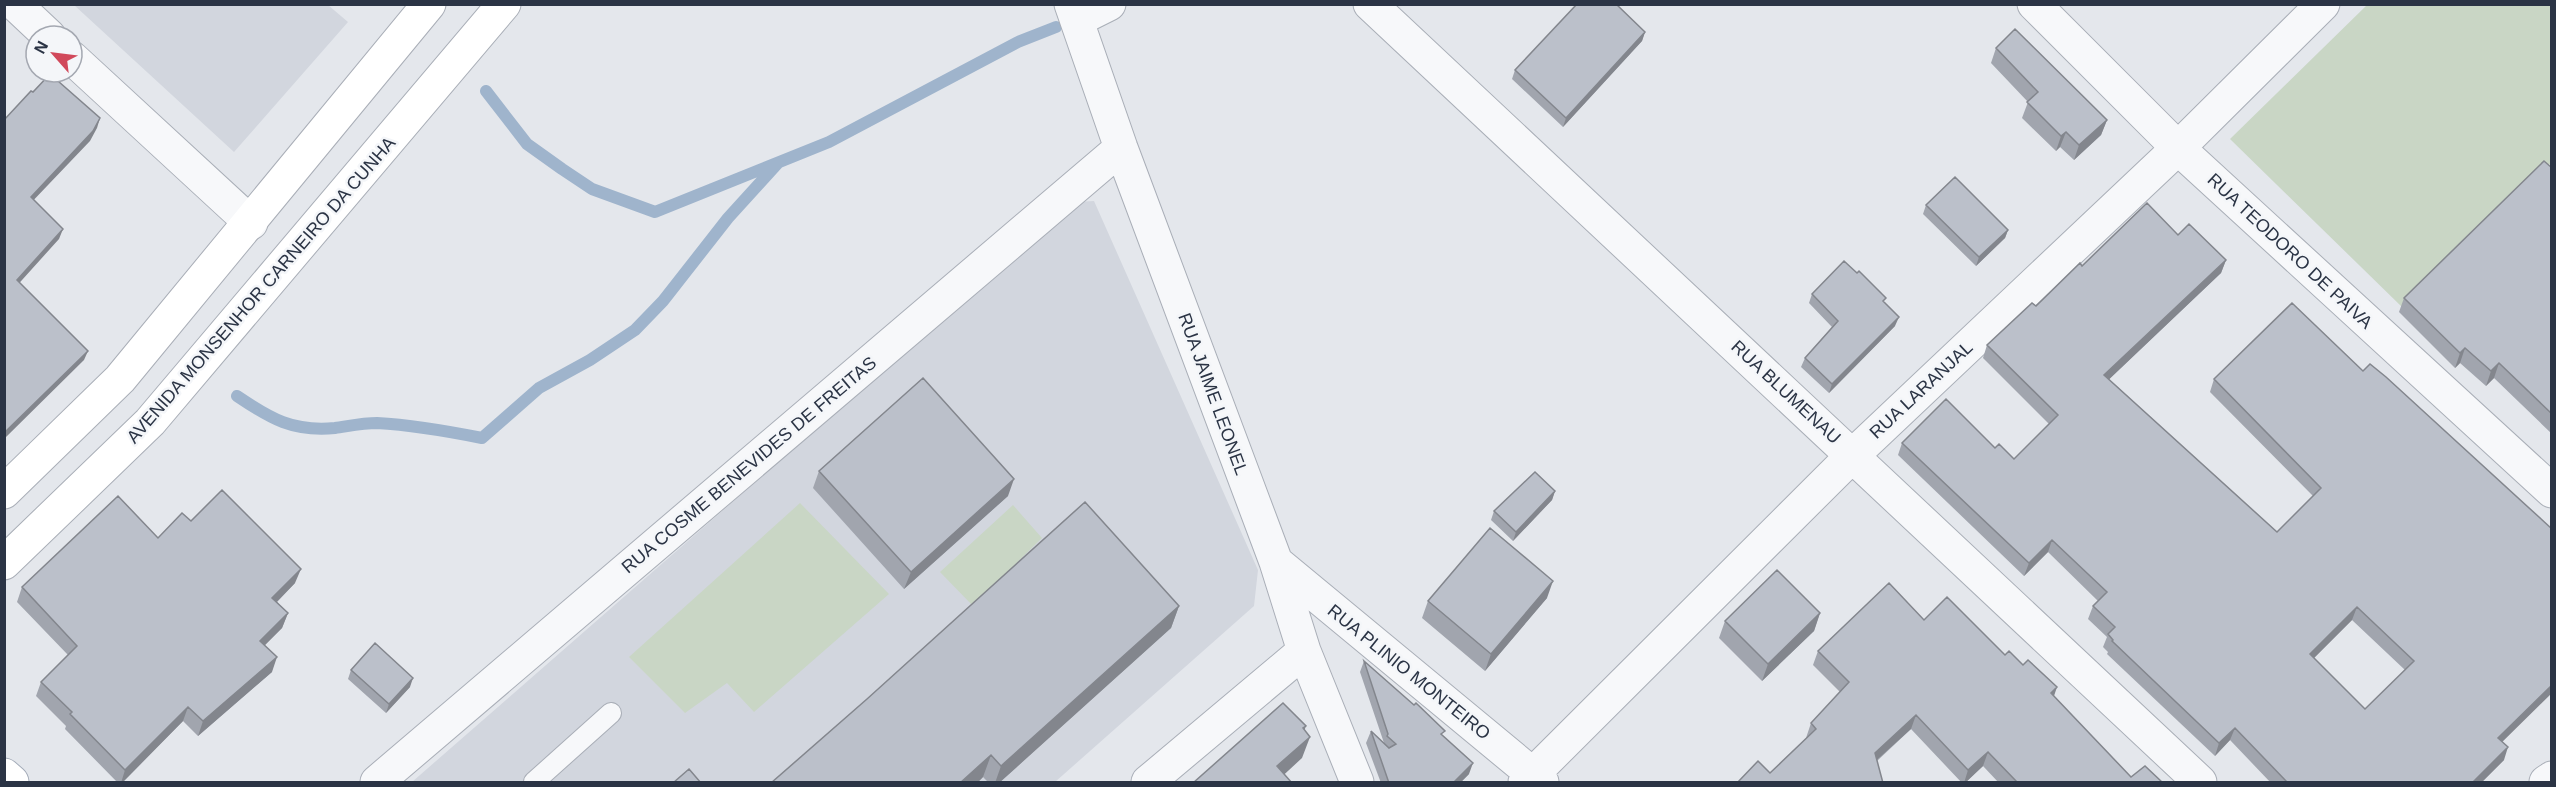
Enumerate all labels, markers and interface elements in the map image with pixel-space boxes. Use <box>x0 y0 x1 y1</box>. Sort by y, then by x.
north arrow <box>24 24 84 84</box>
text: N <box>31 38 51 56</box>
street label: AVENIDA MONSENHOR CARNEIRO DA CUNHA <box>123 133 399 447</box>
street label: RUA TEODORO DE PAIVA <box>2203 169 2377 333</box>
street label: RUA JAIME LEONEL <box>1174 310 1252 478</box>
street label: RUA BLUMENAU <box>1727 336 1845 448</box>
street label: RUA LARANJAL <box>1866 337 1976 443</box>
street label: RUA COSME BENEVIDES DE FREITAS <box>618 353 880 577</box>
street label: RUA PLINIO MONTEIRO <box>1324 600 1494 744</box>

